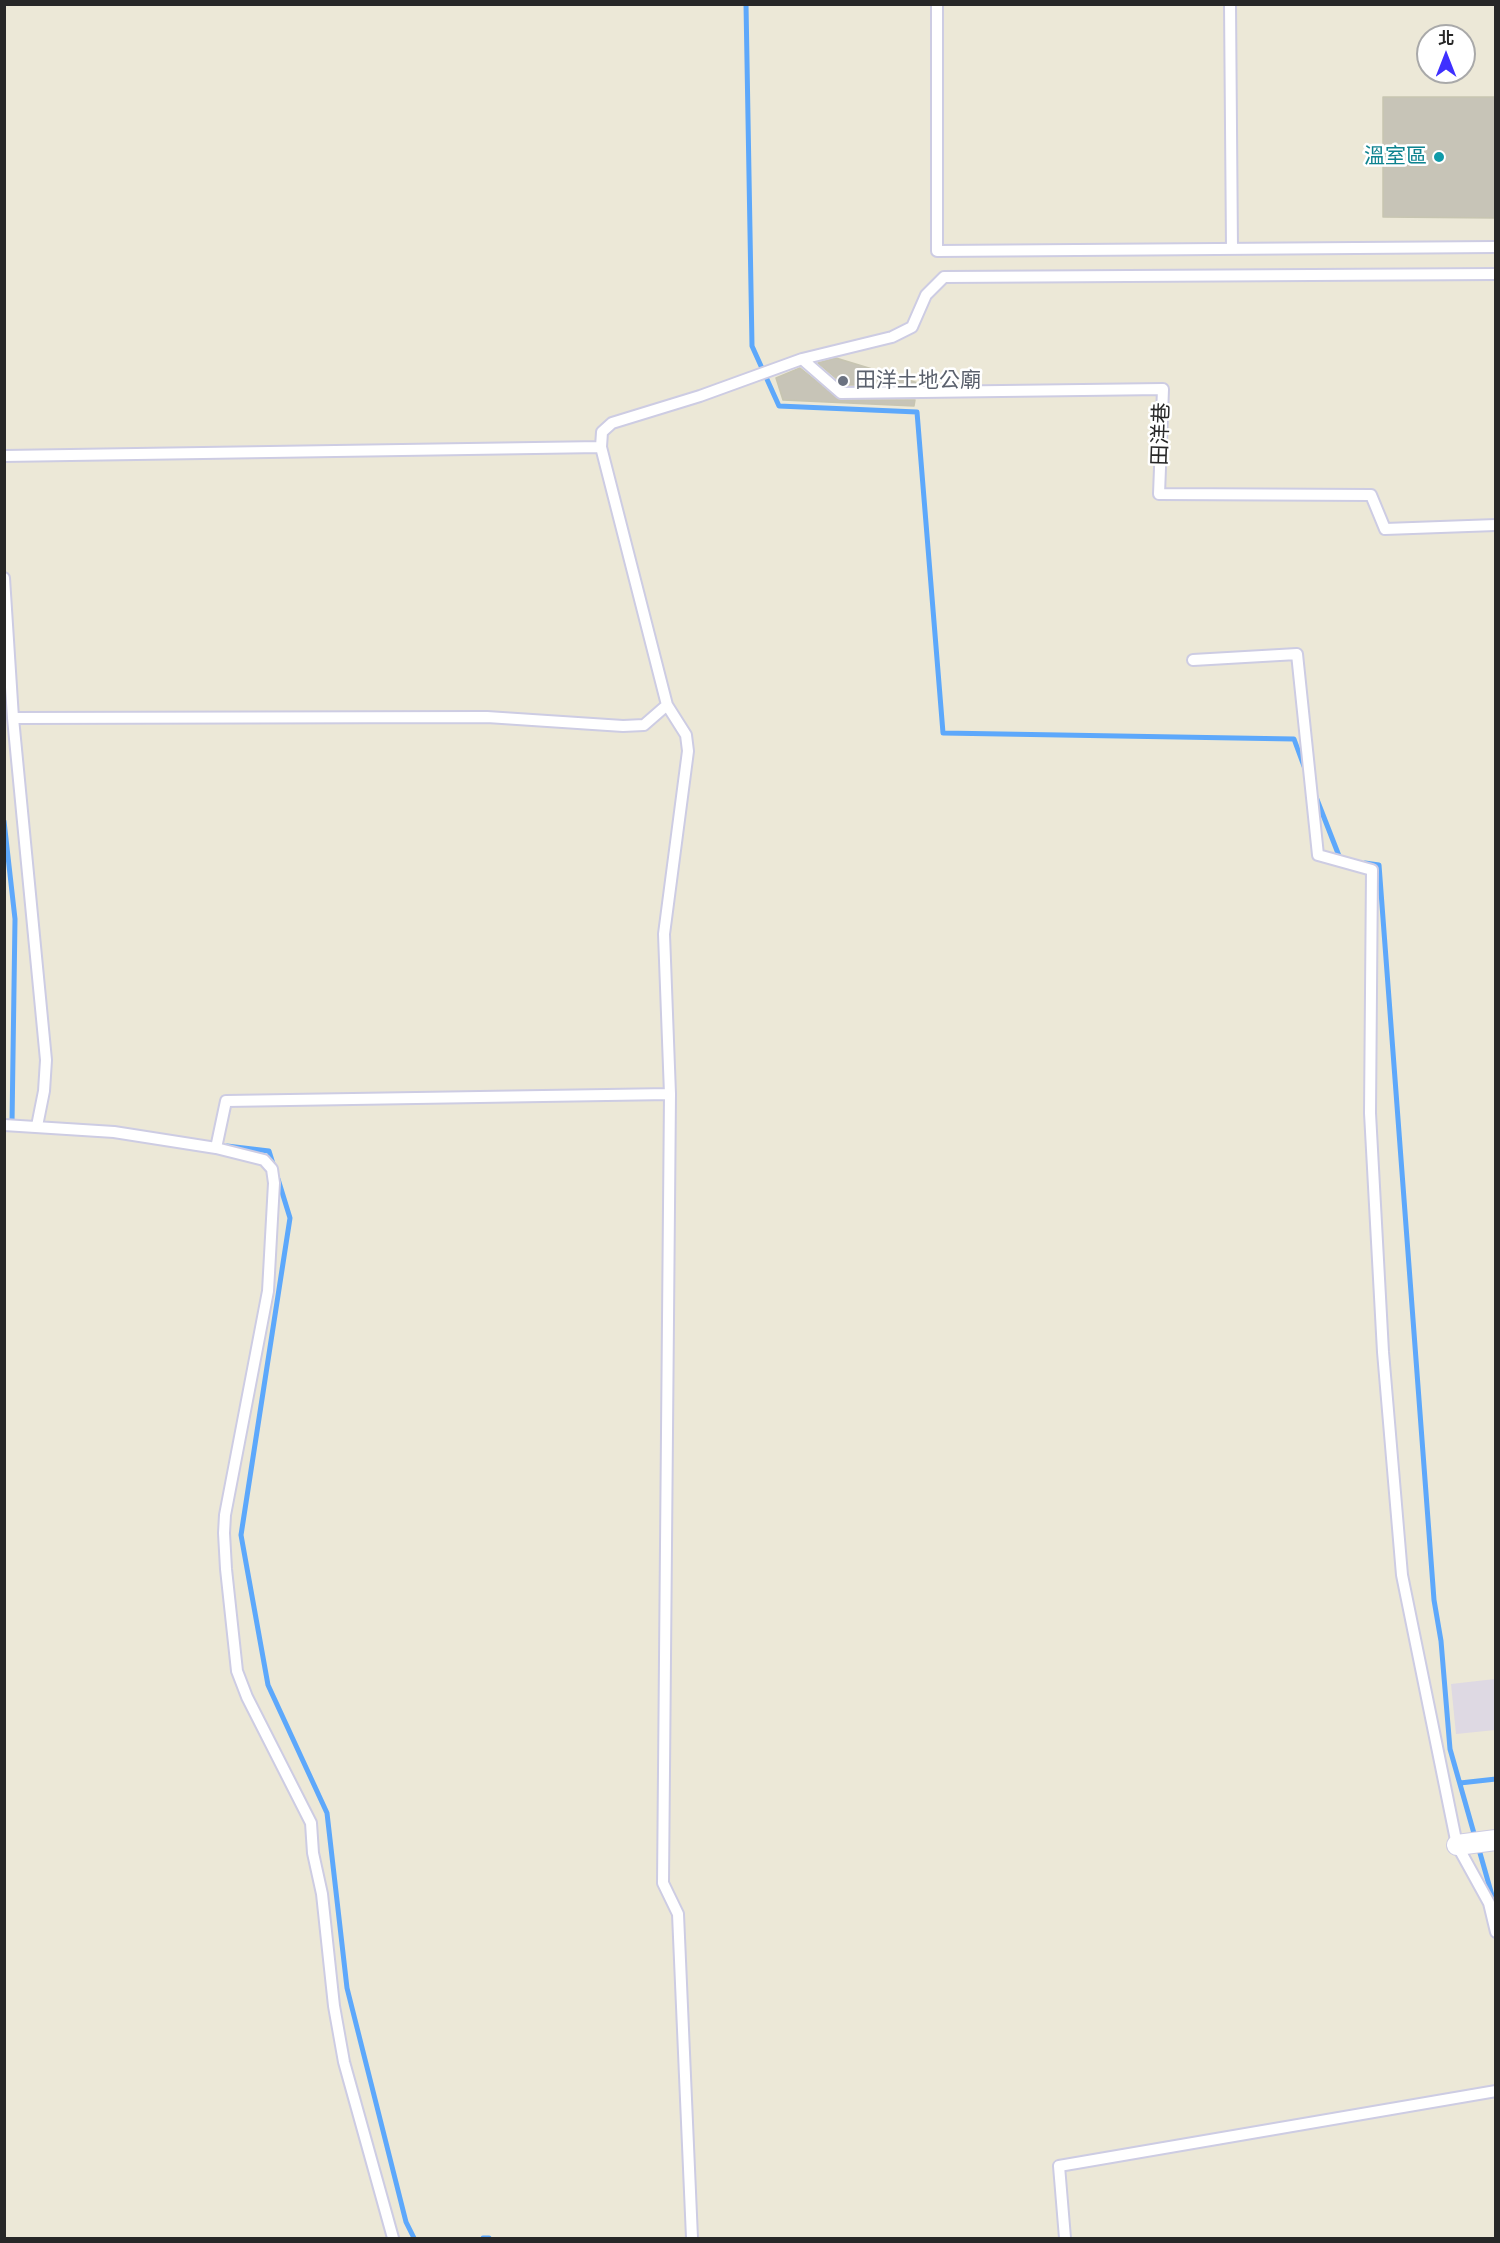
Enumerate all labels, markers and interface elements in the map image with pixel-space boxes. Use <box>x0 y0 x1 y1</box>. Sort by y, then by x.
north arrow <box>1416 24 1476 84</box>
text: 北 <box>1438 28 1454 48</box>
place label: 溫室區 <box>1364 144 1427 170</box>
marker: 溫室區 <box>1432 150 1446 164</box>
place label: 田洋土地公廟 <box>855 368 981 394</box>
marker: 田洋土地公廟 <box>836 374 850 388</box>
street label: 田洋巷 <box>1147 402 1175 466</box>

